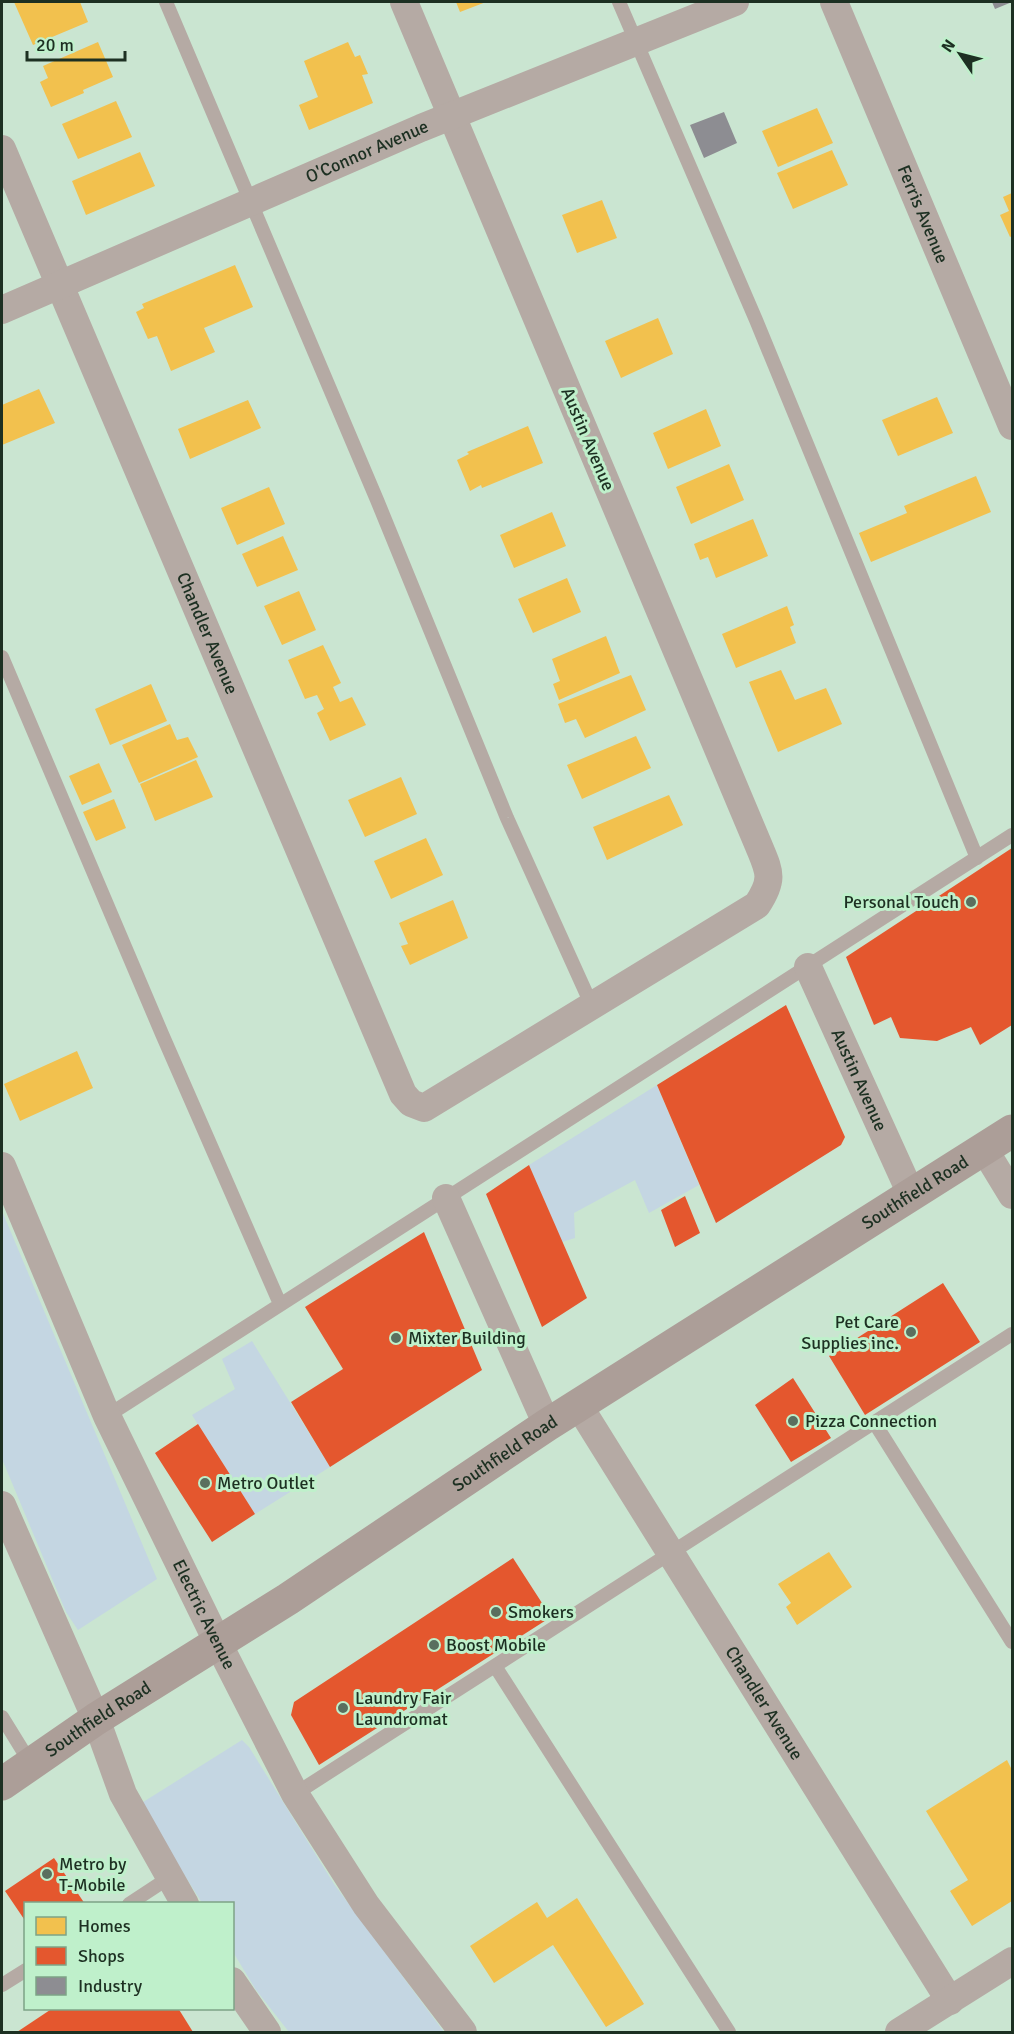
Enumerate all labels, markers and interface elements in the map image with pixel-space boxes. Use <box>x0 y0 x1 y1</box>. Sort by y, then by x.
scale bar <box>27 24 124 62</box>
north arrow <box>930 24 990 84</box>
text: 20 m <box>36 34 74 56</box>
text: N <box>937 36 960 56</box>
street label: O'Connor Avenue <box>302 115 432 188</box>
street label: Ferris Avenue <box>893 162 953 267</box>
street label: Austin Avenue <box>556 384 620 494</box>
street label: Chandler Avenue <box>172 569 243 697</box>
place label: Personal Touch <box>843 891 959 913</box>
marker: Personal Touch <box>964 895 978 909</box>
street label: Austin Avenue <box>826 1025 892 1135</box>
street label: Southfield Road <box>857 1150 972 1234</box>
place label: Pet Care Supplies inc. <box>801 1311 899 1354</box>
marker: Pet Care Supplies inc. <box>904 1325 918 1339</box>
place label: Mixter Building <box>408 1327 526 1349</box>
marker: Mixter Building <box>389 1331 403 1345</box>
street label: Southfield Road <box>448 1410 562 1496</box>
place label: Pizza Connection <box>805 1410 937 1432</box>
marker: Pizza Connection <box>786 1414 800 1428</box>
place label: Metro Outlet <box>217 1472 315 1494</box>
marker: Metro Outlet <box>198 1476 212 1490</box>
street label: Electric Avenue <box>168 1556 241 1673</box>
place label: Smokers <box>508 1601 574 1623</box>
marker: Smokers <box>489 1605 503 1619</box>
place label: Boost Mobile <box>446 1634 546 1656</box>
marker: Boost Mobile <box>427 1638 441 1652</box>
street label: Chandler Avenue <box>720 1642 808 1764</box>
street label: Southfield Road <box>41 1676 155 1762</box>
place label: Laundry Fair Laundromat <box>355 1687 452 1730</box>
marker: Laundry Fair Laundromat <box>336 1701 350 1715</box>
place label: Metro by T-Mobile <box>59 1853 127 1896</box>
marker: Metro by T-Mobile <box>40 1867 54 1881</box>
legend <box>24 1902 234 2010</box>
text: Homes <box>78 1915 131 1937</box>
text: Shops <box>78 1945 125 1967</box>
text: Industry <box>78 1975 143 1997</box>

